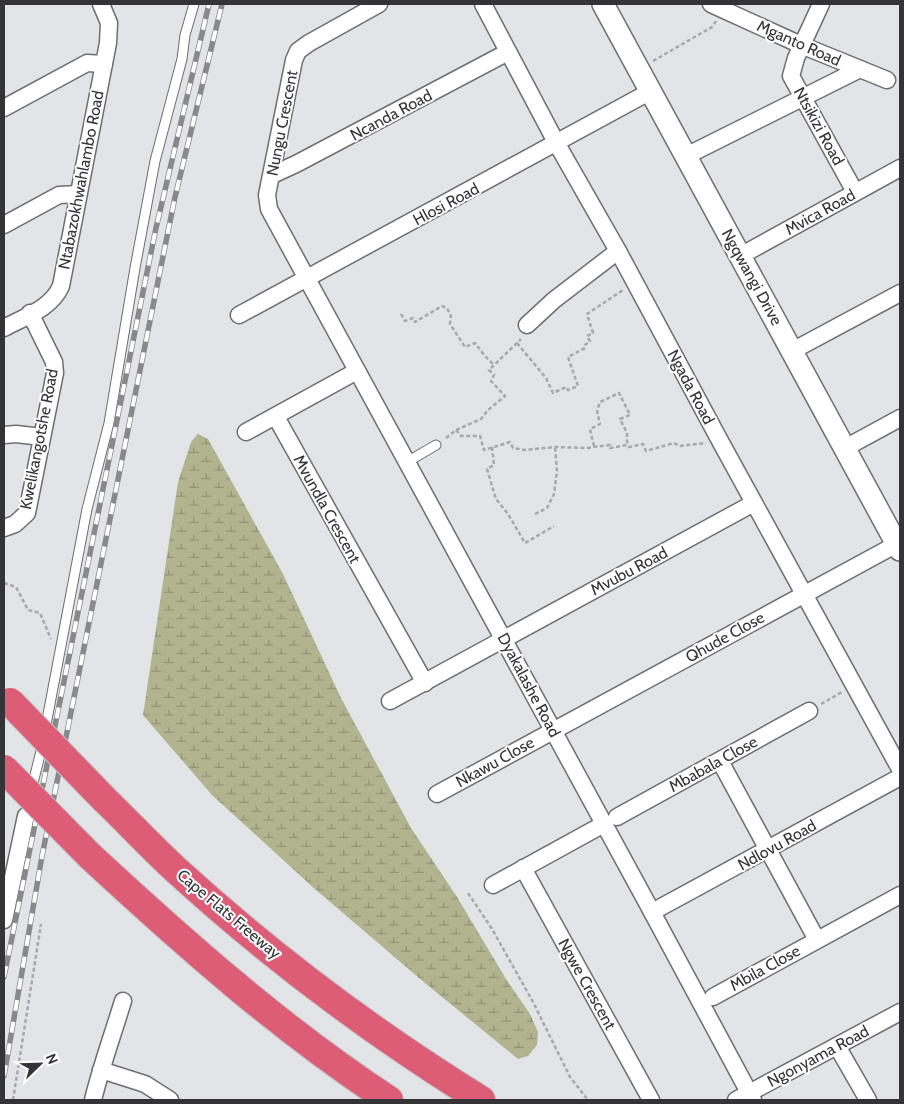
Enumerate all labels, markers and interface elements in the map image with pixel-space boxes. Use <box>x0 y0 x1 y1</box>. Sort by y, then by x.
street label: Mganto Road <box>754 16 844 70</box>
street label: Nungu Crescent <box>262 68 302 177</box>
street label: Ntsikizi Road <box>790 84 848 168</box>
street label: Ncanda Road <box>347 86 435 144</box>
street label: Ntabazokhwahlambo Road <box>54 89 108 271</box>
street label: Hlosi Road <box>410 179 482 229</box>
street label: Mvica Road <box>782 185 858 239</box>
street label: Ngqwangi Drive <box>718 226 786 328</box>
street label: Ngada Road <box>663 347 719 427</box>
street label: Kwelikangotshe Road <box>16 367 62 511</box>
street label: Mvundla Crescent <box>289 452 365 567</box>
street label: Mvubu Road <box>587 543 671 599</box>
street label: Qhude Close <box>682 608 768 666</box>
street label: Dyakalashe Road <box>494 630 564 740</box>
street label: Mbabala Close <box>665 732 761 796</box>
street label: Nkawu Close <box>453 733 537 791</box>
street label: Ndlovu Road <box>734 816 820 874</box>
street label: Cape Flats Freeway <box>173 865 285 963</box>
street label: Ngwe Crescent <box>554 935 620 1033</box>
street label: Mbila Close <box>727 941 803 995</box>
street label: Ngonyama Road <box>764 1021 872 1091</box>
north arrow <box>15 1039 65 1089</box>
text: N <box>42 1051 62 1067</box>

